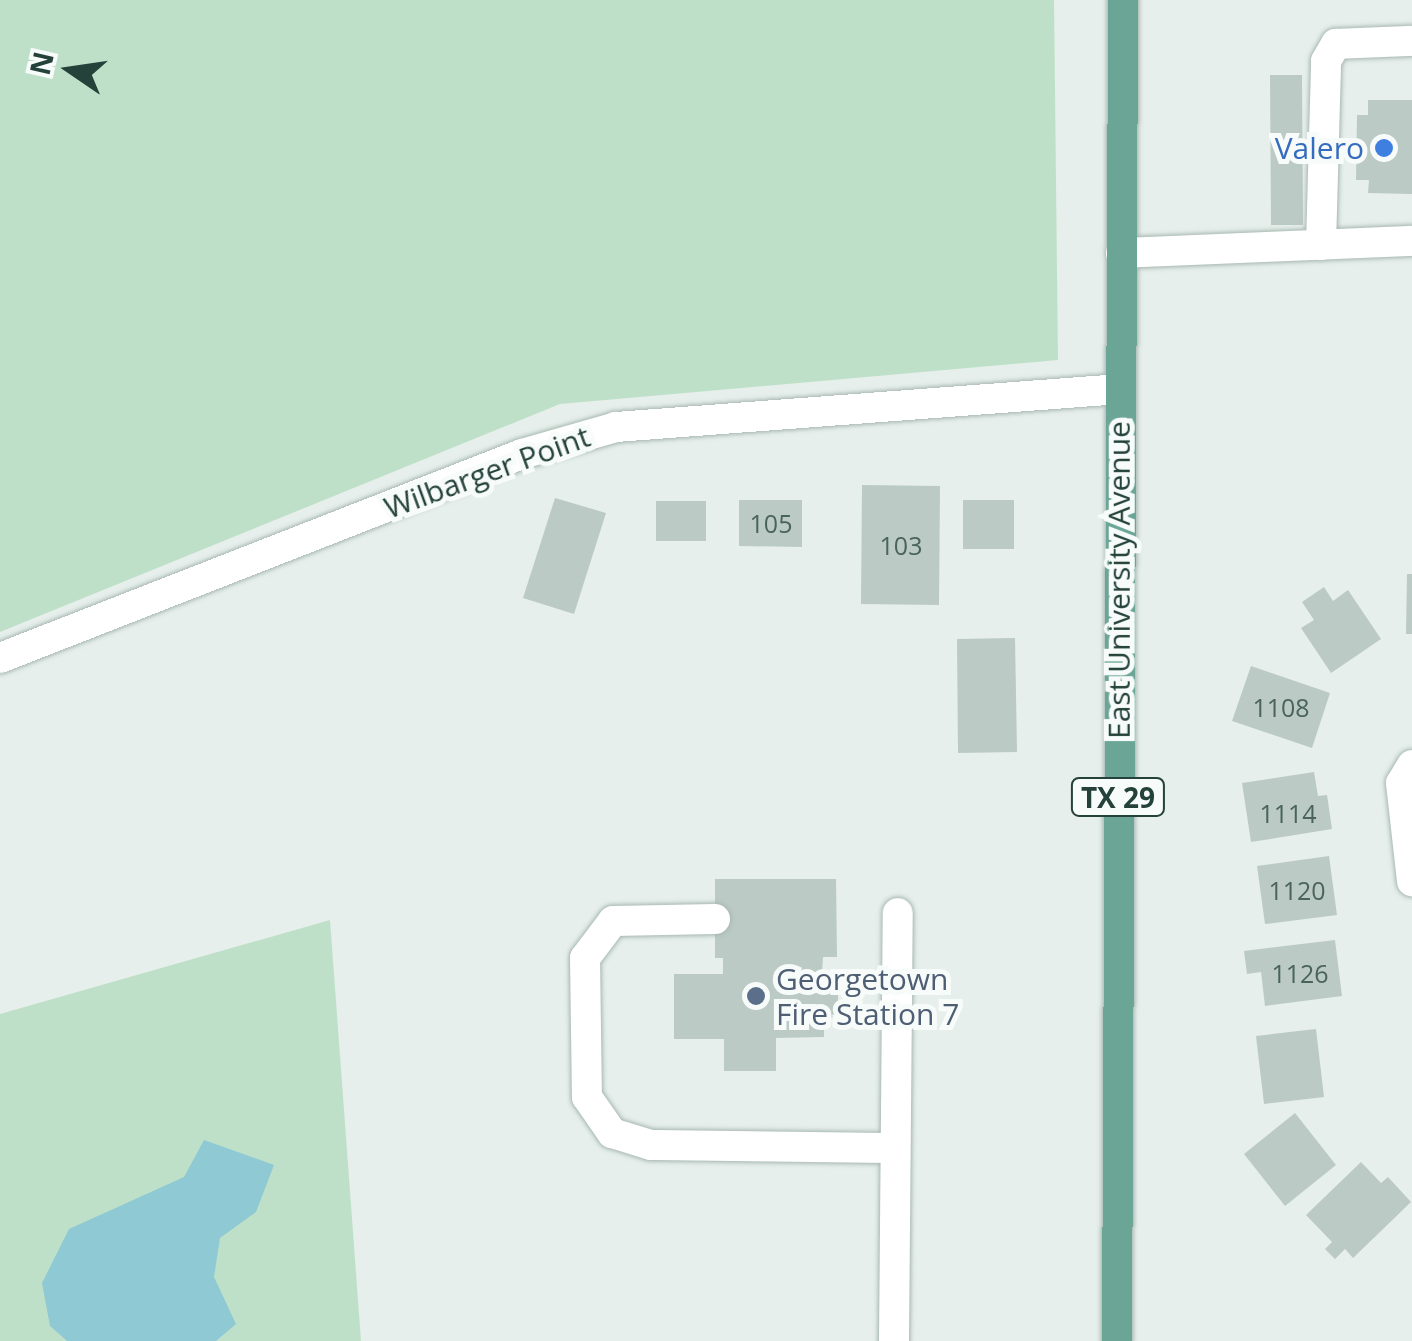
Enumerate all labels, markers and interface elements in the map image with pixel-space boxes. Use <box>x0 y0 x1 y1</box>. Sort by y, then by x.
north arrow <box>20 20 120 120</box>
text: N <box>20 48 62 79</box>
place label: Valero <box>1275 130 1364 166</box>
marker: Valero <box>1373 137 1395 159</box>
street label: Wilbarger Point <box>379 418 595 526</box>
street label: East University Avenue <box>1101 421 1137 739</box>
house number: 105 <box>750 508 792 538</box>
house number: 103 <box>880 530 922 560</box>
house number: 1108 <box>1252 692 1310 722</box>
road number: TX 29 <box>1070 774 1166 820</box>
house number: 1114 <box>1259 798 1317 828</box>
house number: 1120 <box>1268 875 1326 905</box>
house number: 1126 <box>1271 958 1329 988</box>
place label: Georgetown Fire Station 7 <box>776 961 959 1032</box>
marker: Georgetown Fire Station 7 <box>745 985 767 1007</box>

